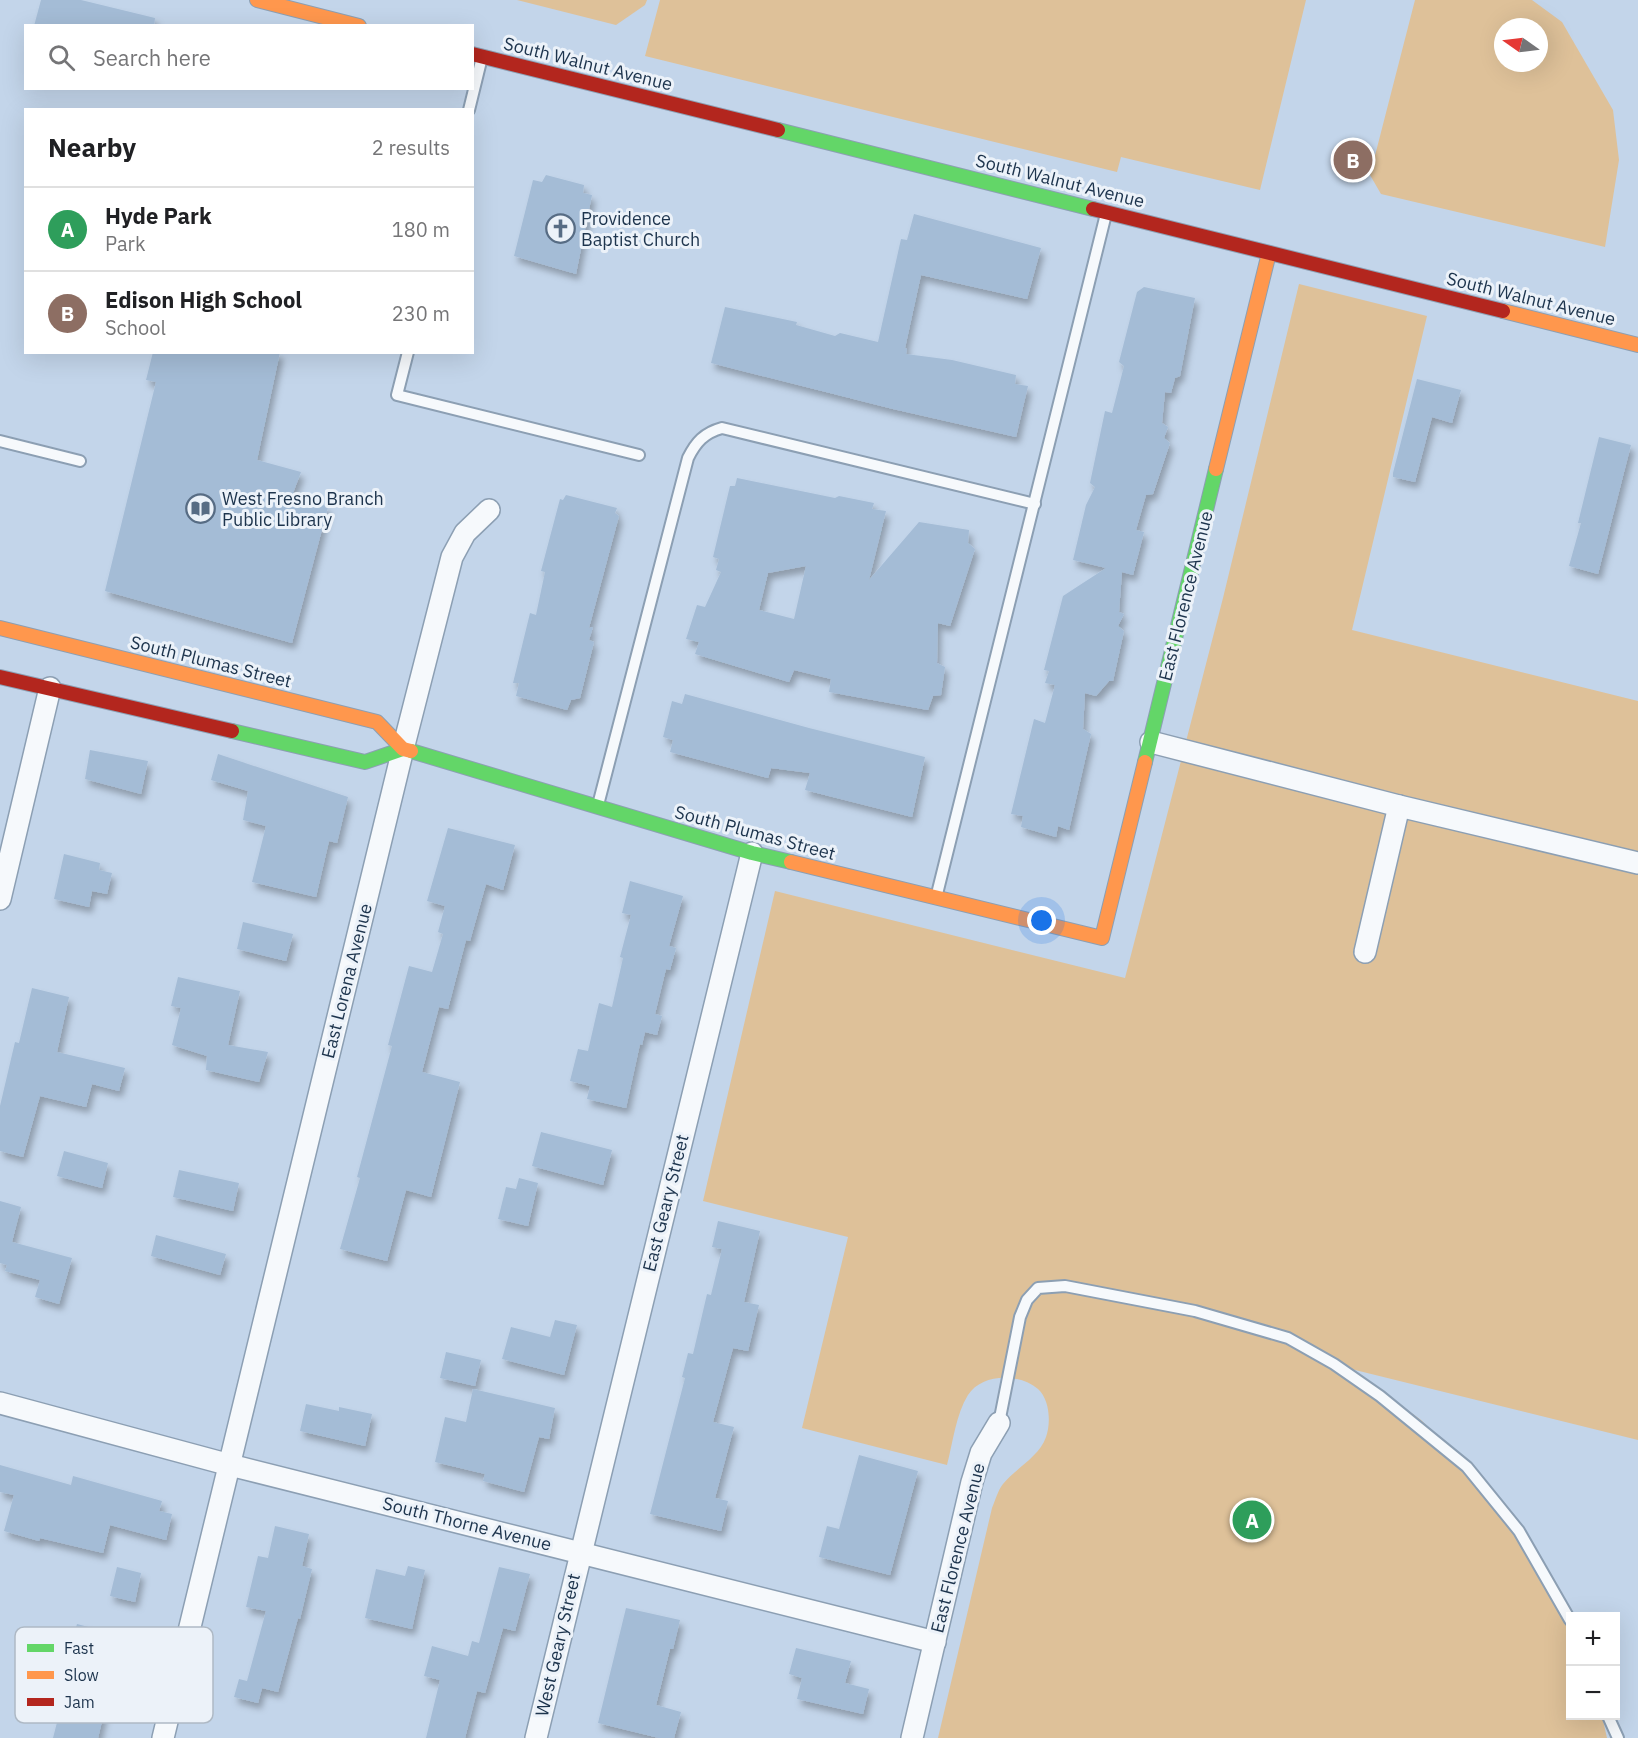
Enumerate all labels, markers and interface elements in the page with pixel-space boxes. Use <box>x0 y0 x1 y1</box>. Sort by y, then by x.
north arrow <box>1494 18 1548 72</box>
search box <box>24 24 474 90</box>
street label: South Walnut Avenue <box>501 31 675 96</box>
icon: search <box>45 41 78 74</box>
text: Search here <box>93 43 211 72</box>
text: Nearby <box>48 130 136 164</box>
text: 2 results <box>372 134 450 161</box>
pin: B <box>1334 138 1372 182</box>
street label: South Walnut Avenue <box>973 148 1147 213</box>
text: Hyde Park <box>105 201 212 230</box>
place label: Providence Baptist Church <box>581 207 700 251</box>
church icon: Providence Baptist Church <box>544 213 576 245</box>
text: A <box>61 216 74 243</box>
text: 180 m <box>392 216 450 243</box>
text: Park <box>105 230 145 257</box>
street label: South Walnut Avenue <box>1444 266 1618 331</box>
text: Edison High School <box>105 285 302 314</box>
text: B <box>61 300 74 327</box>
text: 230 m <box>392 300 450 327</box>
text: School <box>105 314 166 341</box>
place label: West Fresno Branch Public Library <box>222 487 384 531</box>
library icon: West Fresno Branch Public Library <box>185 493 217 525</box>
street label: East Florence Avenue <box>1153 508 1218 683</box>
street label: South Plumas Street <box>128 630 294 693</box>
street label: South Plumas Street <box>672 800 838 865</box>
street label: East Lorena Avenue <box>316 901 377 1061</box>
your location <box>1027 906 1056 935</box>
street label: East Geary Street <box>637 1132 694 1274</box>
street label: East Florence Avenue <box>925 1460 990 1635</box>
street label: South Thorne Avenue <box>380 1491 554 1556</box>
pin: A <box>1232 1498 1272 1543</box>
street label: West Geary Street <box>530 1571 585 1719</box>
map controls <box>1566 1612 1620 1720</box>
button: + <box>1566 1612 1620 1666</box>
legend <box>15 1627 213 1723</box>
text: Fast <box>64 1638 94 1658</box>
text: Slow <box>64 1665 99 1685</box>
button: − <box>1566 1666 1620 1720</box>
text: Jam <box>64 1692 95 1712</box>

